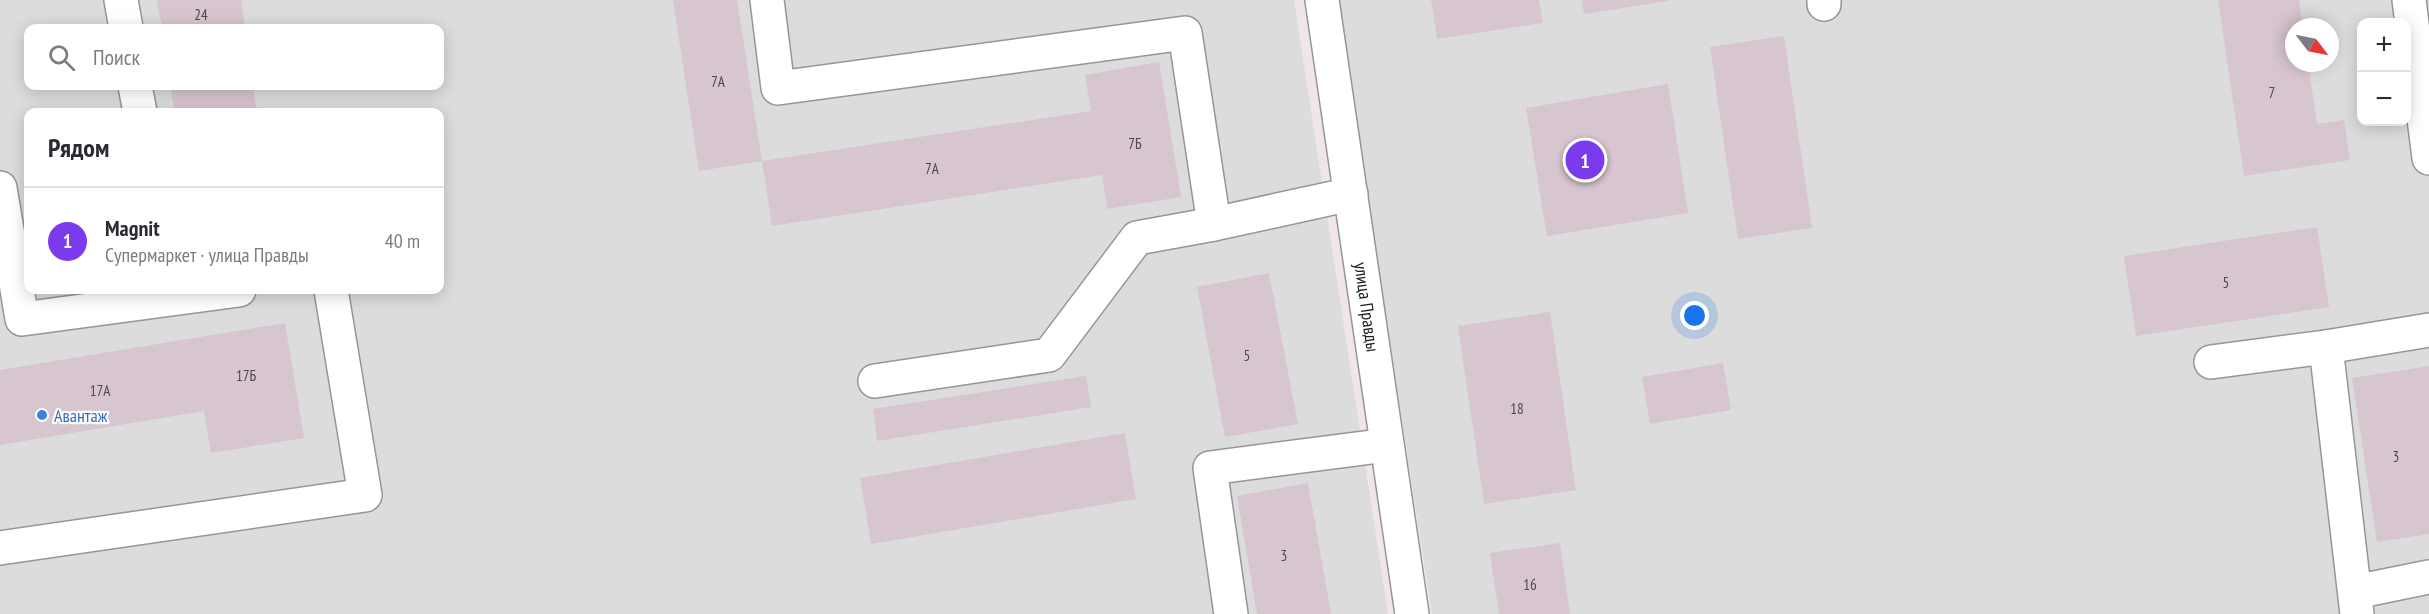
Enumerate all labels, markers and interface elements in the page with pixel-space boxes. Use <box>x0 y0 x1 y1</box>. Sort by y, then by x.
house number: 24 <box>194 5 208 24</box>
north arrow <box>2285 18 2339 72</box>
map controls <box>2357 18 2411 126</box>
button: + <box>2357 18 2411 72</box>
search box <box>24 24 444 90</box>
icon: search <box>45 41 78 74</box>
text: Поиск <box>93 43 140 71</box>
house number: 7А <box>711 72 726 91</box>
button: − <box>2357 72 2411 126</box>
house number: 7 <box>2269 83 2275 102</box>
text: Рядом <box>48 131 109 164</box>
house number: 7Б <box>1128 134 1142 153</box>
pin: 1 <box>1566 138 1604 182</box>
house number: 7А <box>925 159 940 178</box>
text: Magnit <box>105 214 160 242</box>
text: 1 <box>63 228 72 254</box>
text: 40 m <box>385 228 420 254</box>
text: Супермаркет · улица Правды <box>105 242 309 268</box>
street label: улица Правды <box>1349 261 1385 353</box>
house number: 5 <box>2223 273 2229 292</box>
your location <box>1680 301 1709 330</box>
house number: 5 <box>1244 346 1250 365</box>
house number: 17Б <box>236 366 256 385</box>
house number: 17А <box>90 381 111 400</box>
house number: 18 <box>1510 399 1524 418</box>
place label: Авантаж <box>54 404 108 427</box>
marker: Авантаж <box>35 408 49 422</box>
house number: 3 <box>2393 447 2399 466</box>
house number: 3 <box>1281 546 1287 565</box>
house number: 16 <box>1523 575 1537 594</box>

